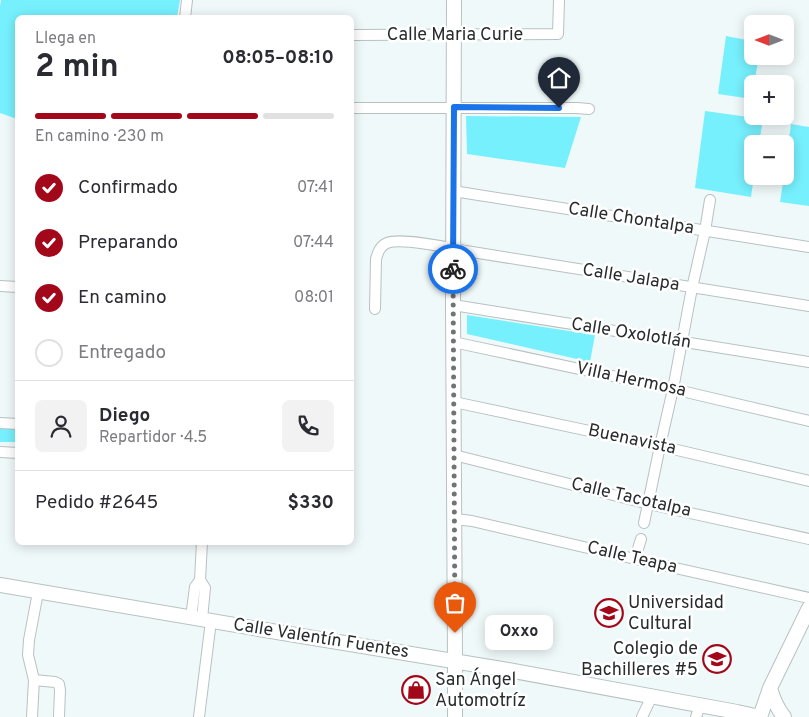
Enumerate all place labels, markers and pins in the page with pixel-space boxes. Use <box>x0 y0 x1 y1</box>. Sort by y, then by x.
pin <box>538 57 580 108</box>
pin <box>434 582 476 633</box>
place label: Universidad Cultural <box>628 592 724 636</box>
school or university icon: Universidad Cultural <box>594 598 624 628</box>
callout: Oxxo <box>485 616 552 650</box>
place label: Colegio de Bachilleres #5 <box>581 638 698 682</box>
school or university icon: Colegio de Bachilleres #5 <box>702 644 732 674</box>
place label: San Ángel Automotríz <box>435 667 526 713</box>
shop icon: San Ángel Automotríz <box>401 675 431 705</box>

